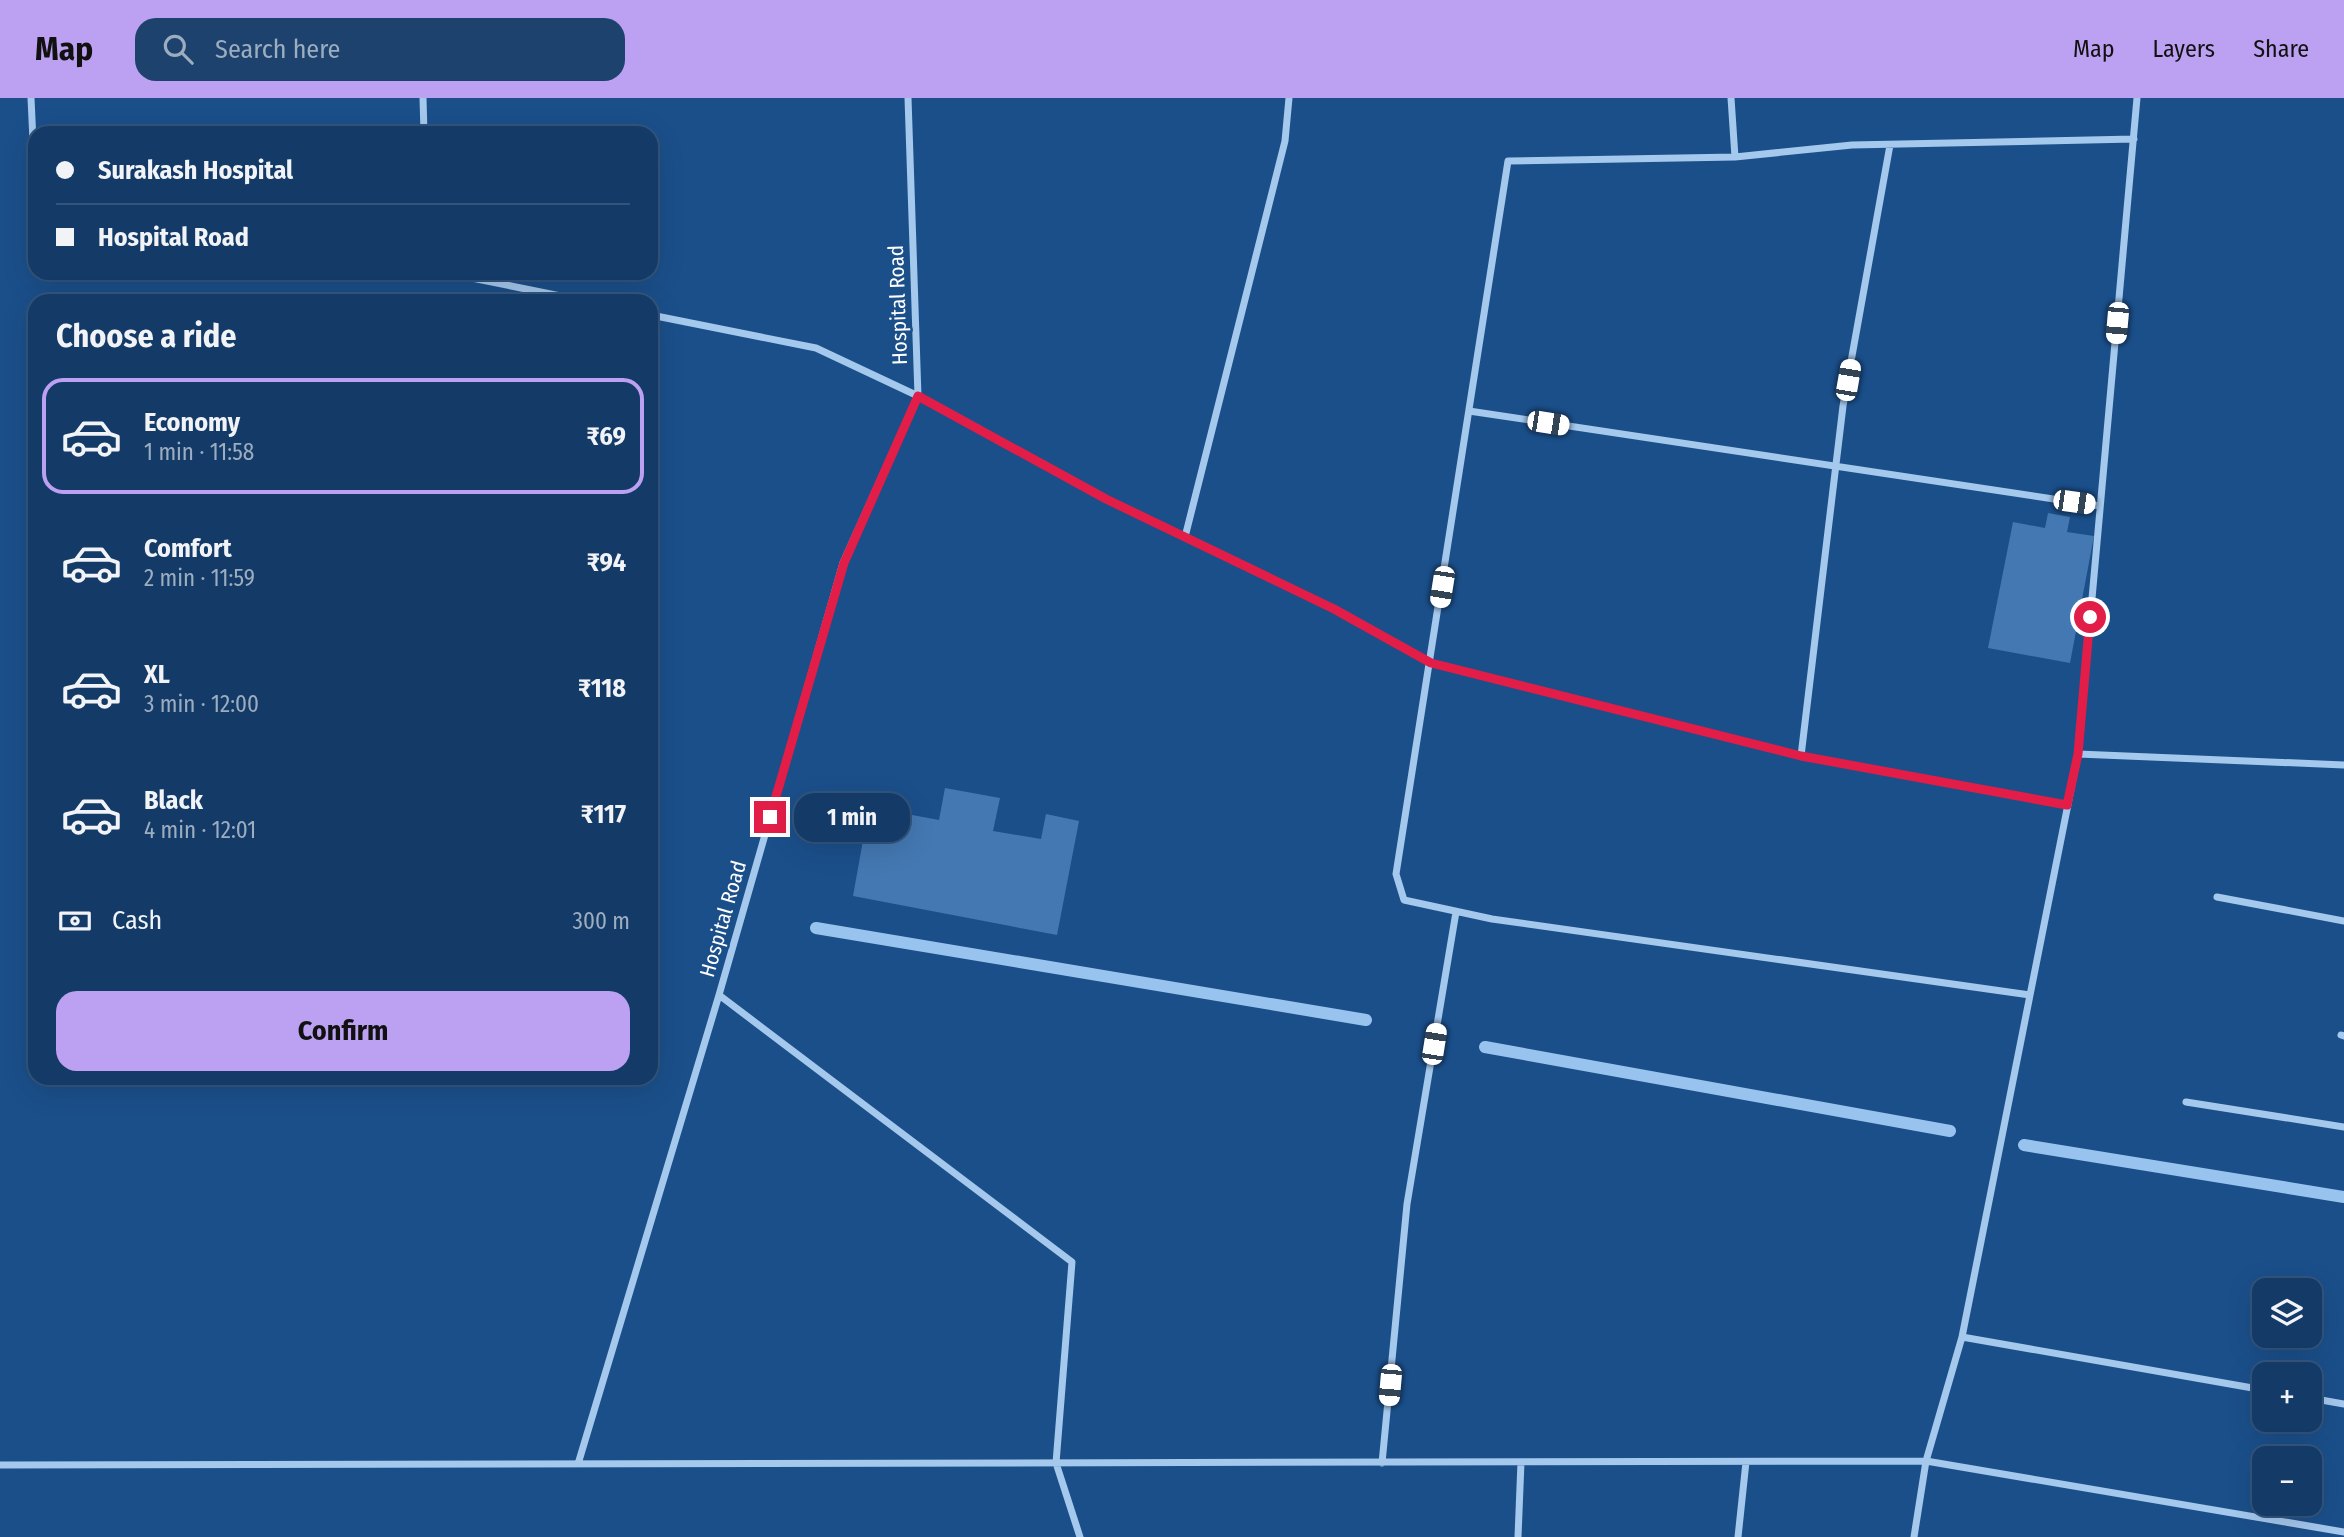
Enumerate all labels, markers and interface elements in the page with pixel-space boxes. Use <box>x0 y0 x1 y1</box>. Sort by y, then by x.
search box <box>135 18 625 81</box>
text: Map <box>35 29 93 69</box>
icon: search <box>159 30 197 68</box>
text: Search here <box>215 34 340 65</box>
text: Map <box>2073 35 2115 63</box>
text: Layers <box>2153 35 2215 63</box>
text: Share <box>2253 35 2309 63</box>
text: Surakash Hospital <box>98 155 293 186</box>
text: Hospital Road <box>98 222 249 253</box>
street label: Hospital Road <box>883 245 913 365</box>
car <box>2105 301 2130 345</box>
text: Choose a ride <box>56 317 237 355</box>
car <box>1835 357 1862 403</box>
icon: car <box>60 405 123 468</box>
text: Economy <box>144 407 240 438</box>
car <box>1526 409 1571 437</box>
text: ₹69 <box>587 421 626 452</box>
text: 1 min · 11:58 <box>144 438 254 466</box>
car <box>2052 489 2097 515</box>
icon: car <box>60 531 123 594</box>
text: Comfort <box>144 533 232 564</box>
text: ₹94 <box>587 547 626 578</box>
text: 2 min · 11:59 <box>144 564 255 592</box>
car <box>1429 565 1456 609</box>
route start <box>2074 601 2106 633</box>
icon: car <box>60 657 123 720</box>
text: XL <box>144 659 170 690</box>
text: ₹118 <box>578 673 626 704</box>
text: 3 min · 12:00 <box>144 690 259 718</box>
icon: car <box>60 783 123 846</box>
text: Black <box>144 785 203 816</box>
callout: 1 min <box>794 792 910 842</box>
text: ₹117 <box>581 799 626 830</box>
route end <box>754 801 786 833</box>
text: 1 min <box>827 803 877 831</box>
text: 4 min · 12:01 <box>144 816 256 844</box>
street label: Hospital Road <box>694 858 752 980</box>
icon: cash <box>56 902 94 940</box>
text: Cash <box>112 905 162 936</box>
text: 300 m <box>573 907 630 935</box>
button: Confirm <box>56 991 630 1071</box>
car <box>1421 1022 1448 1066</box>
map controls <box>2252 1278 2322 1516</box>
button: layers <box>2252 1278 2322 1348</box>
button: + <box>2252 1362 2322 1432</box>
car <box>1378 1363 1403 1407</box>
button: − <box>2252 1446 2322 1516</box>

